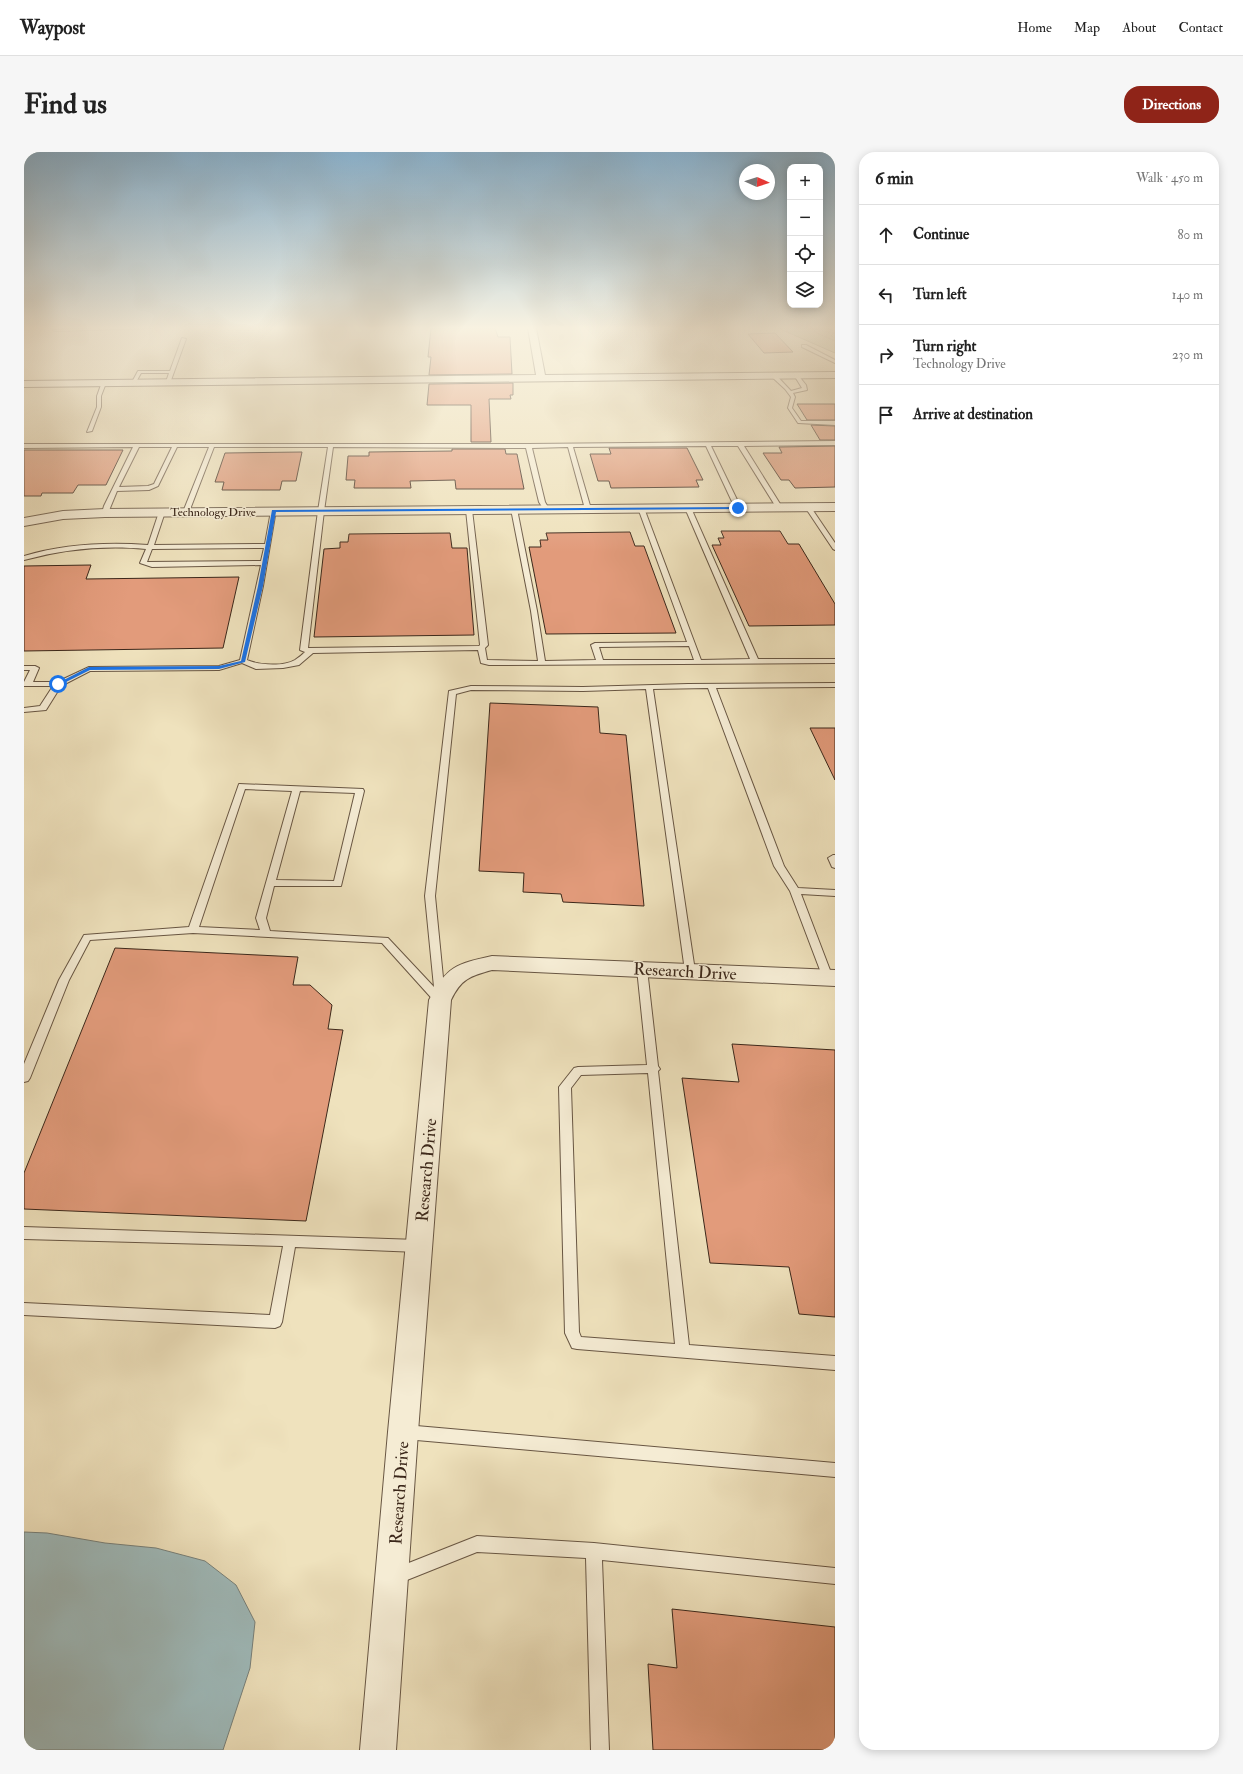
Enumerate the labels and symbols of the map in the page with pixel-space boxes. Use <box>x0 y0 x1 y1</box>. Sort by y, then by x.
north arrow <box>739 164 775 200</box>
route end <box>729 499 747 517</box>
street label: Technology Drive <box>170 505 256 520</box>
route start <box>49 675 67 693</box>
street label: Research Drive <box>633 958 737 985</box>
street label: Research Drive <box>412 1118 441 1223</box>
street label: Research Drive <box>385 1441 414 1545</box>

